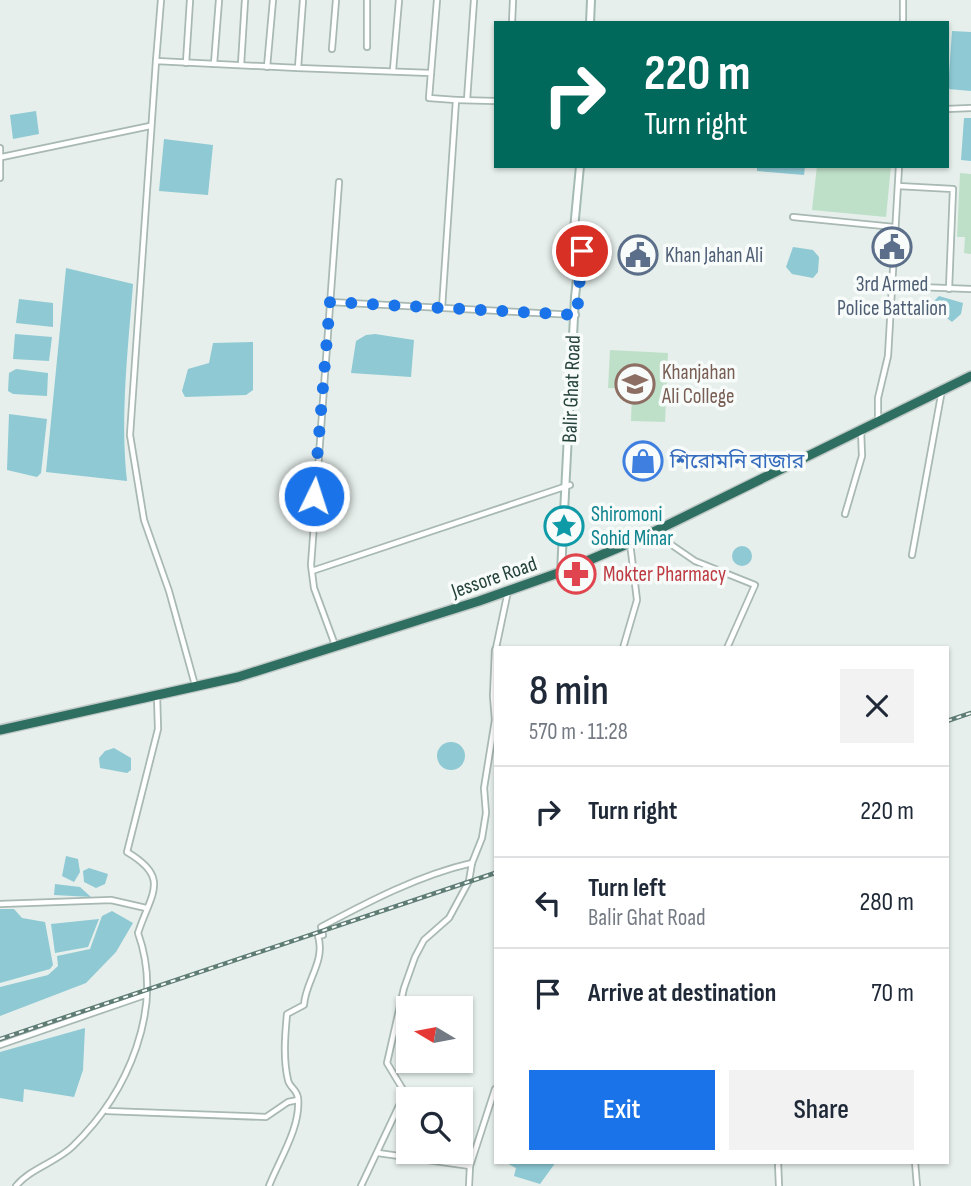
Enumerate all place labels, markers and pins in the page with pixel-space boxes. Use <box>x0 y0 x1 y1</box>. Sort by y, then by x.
pin <box>552 221 612 281</box>
public building icon: 3rd Armed Police Battalion <box>871 226 913 268</box>
public building icon: Khan Jahan Ali <box>617 234 659 276</box>
place label: Khan Jahan Ali <box>665 243 763 268</box>
place label: 3rd Armed Police Battalion <box>837 272 947 321</box>
place label: Khanjahan Ali College <box>661 360 736 409</box>
school or university icon: Khanjahan Ali College <box>614 363 656 405</box>
shop icon: শিরোমনি বাজার <box>622 440 664 482</box>
place label: শিরোমনি বাজার <box>669 449 805 474</box>
place label: Shiromoni Sohid Minar <box>591 502 673 551</box>
place icon: Shiromoni Sohid Minar <box>543 505 585 547</box>
pharmacy icon: Mokter Pharmacy <box>555 553 597 595</box>
place label: Mokter Pharmacy <box>603 562 726 587</box>

